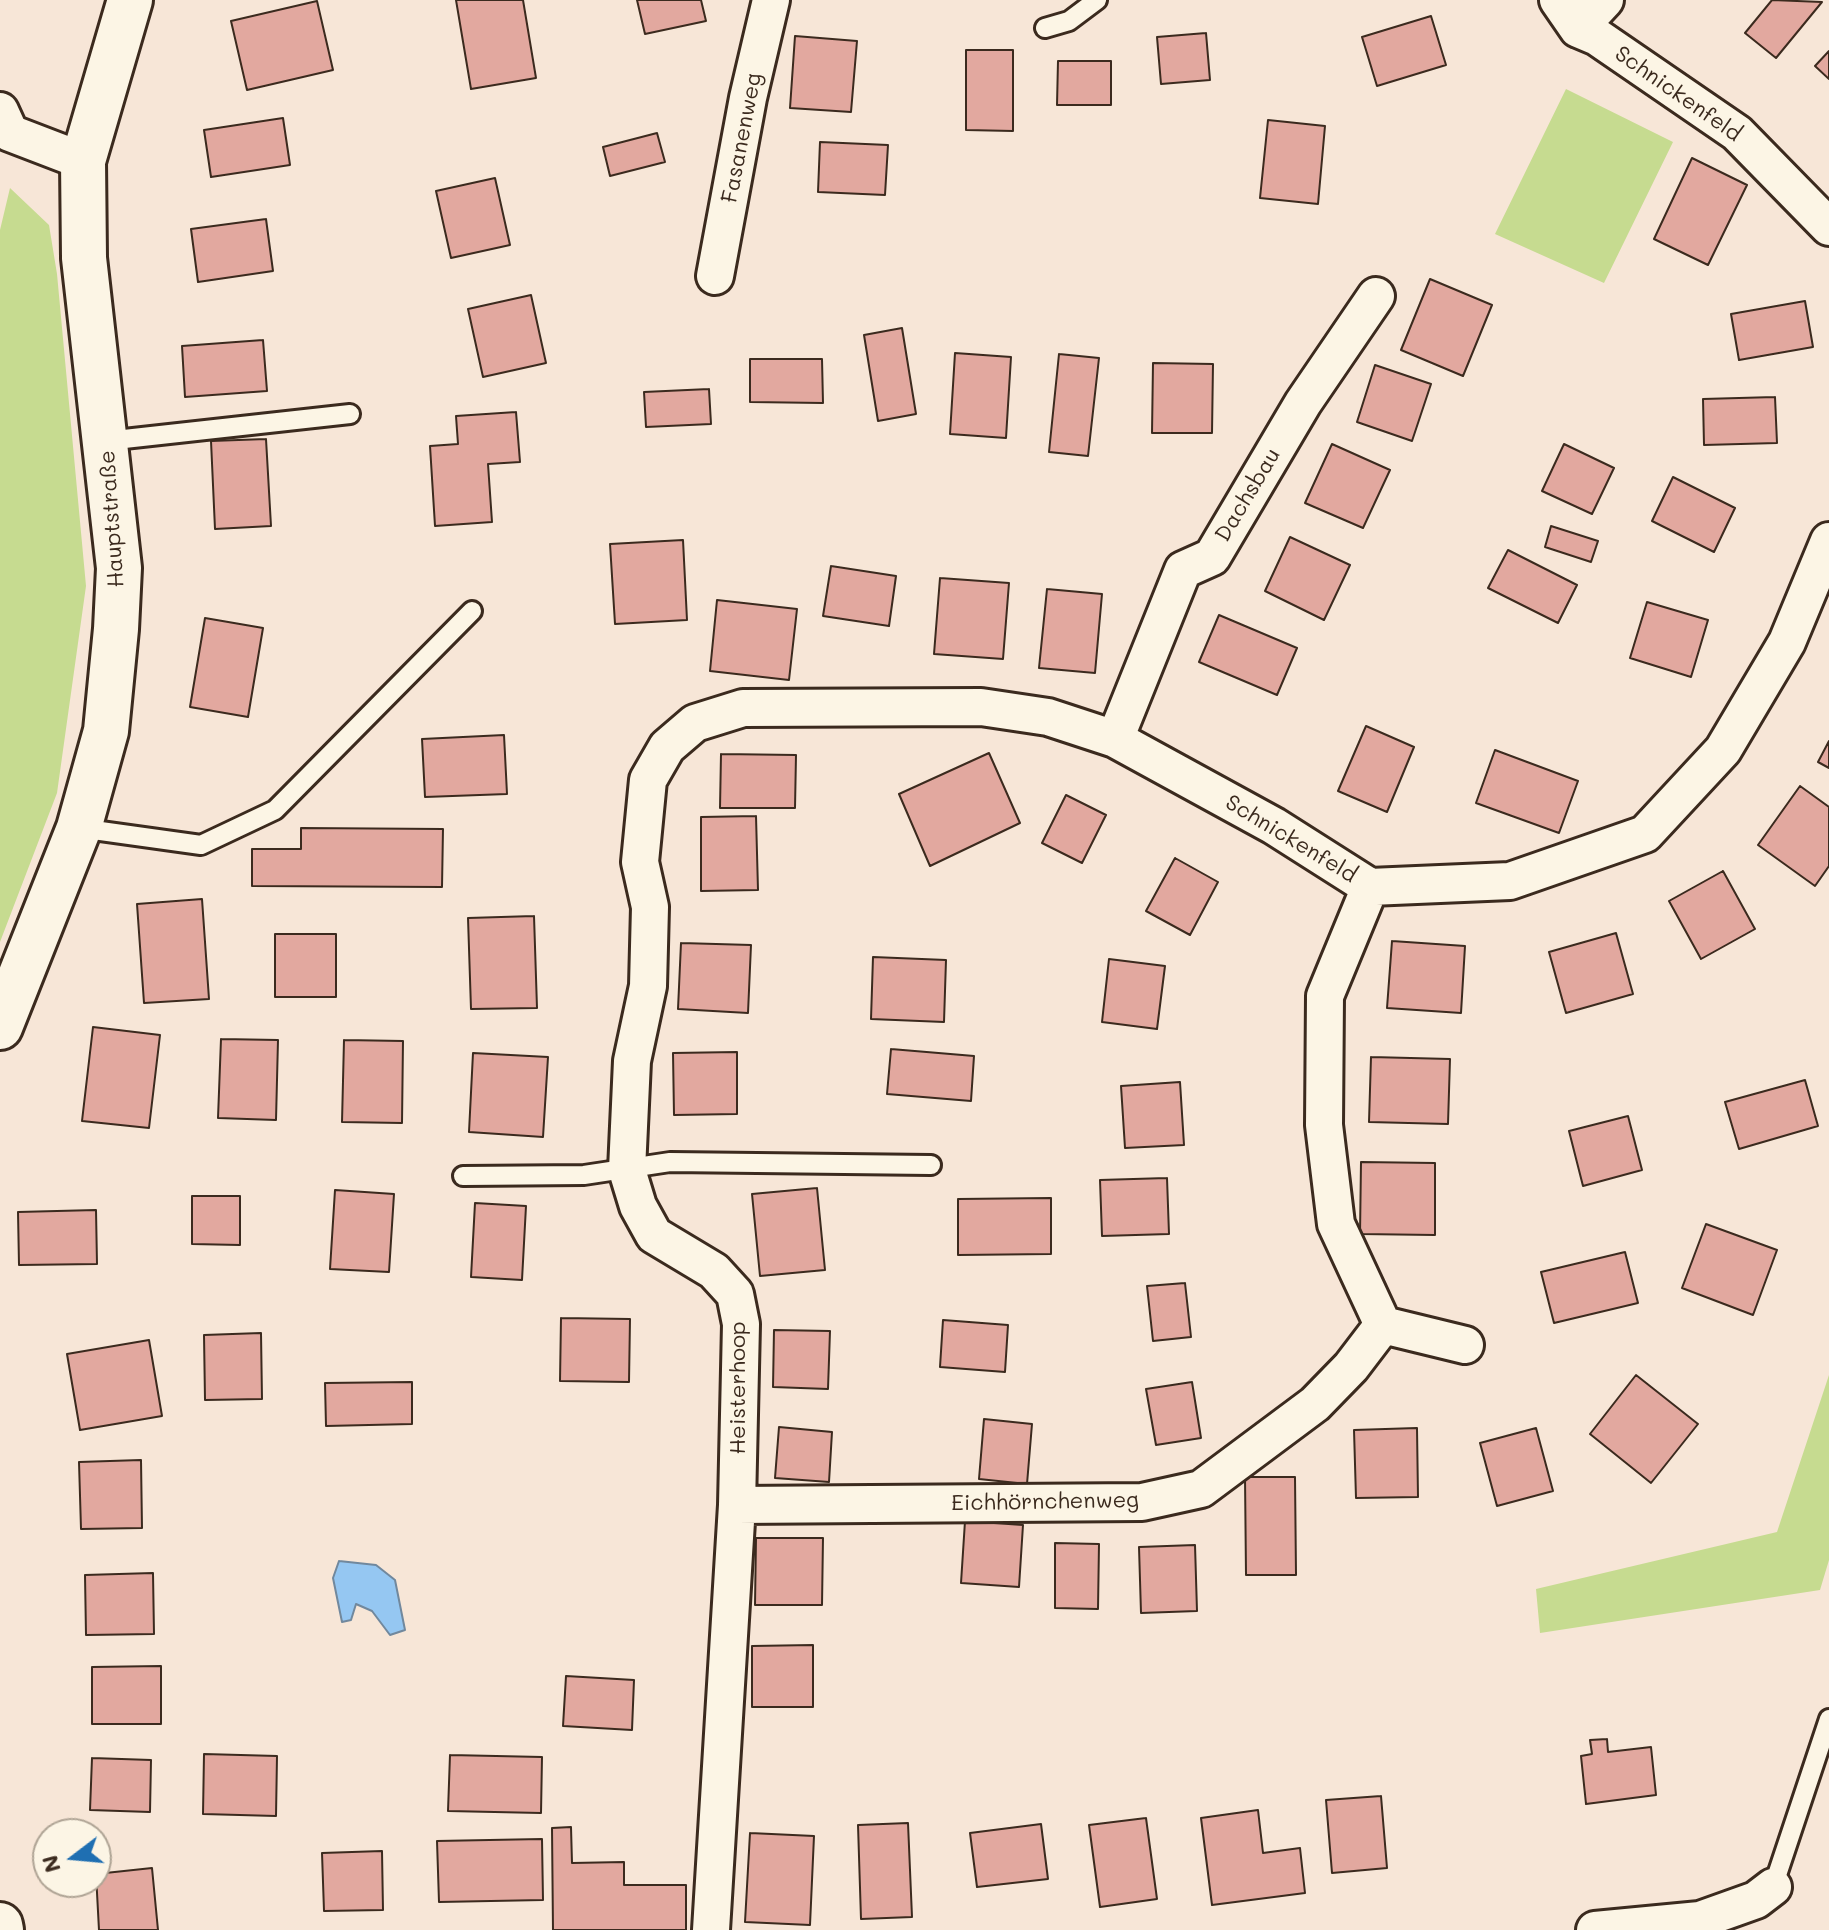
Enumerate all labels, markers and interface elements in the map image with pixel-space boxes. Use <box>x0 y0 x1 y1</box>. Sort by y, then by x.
street label: Schnickenfeld <box>1610 41 1746 147</box>
street label: Fasanenweg <box>716 71 768 205</box>
street label: Dachsbau <box>1210 443 1286 547</box>
street label: Hauptstraße <box>94 450 130 588</box>
street label: Schnickenfeld <box>1220 789 1362 889</box>
street label: Heisterhoop <box>725 1321 751 1455</box>
street label: Eichhörnchenweg <box>951 1487 1139 1517</box>
north arrow <box>32 1818 112 1898</box>
text: N <box>34 1852 67 1876</box>

